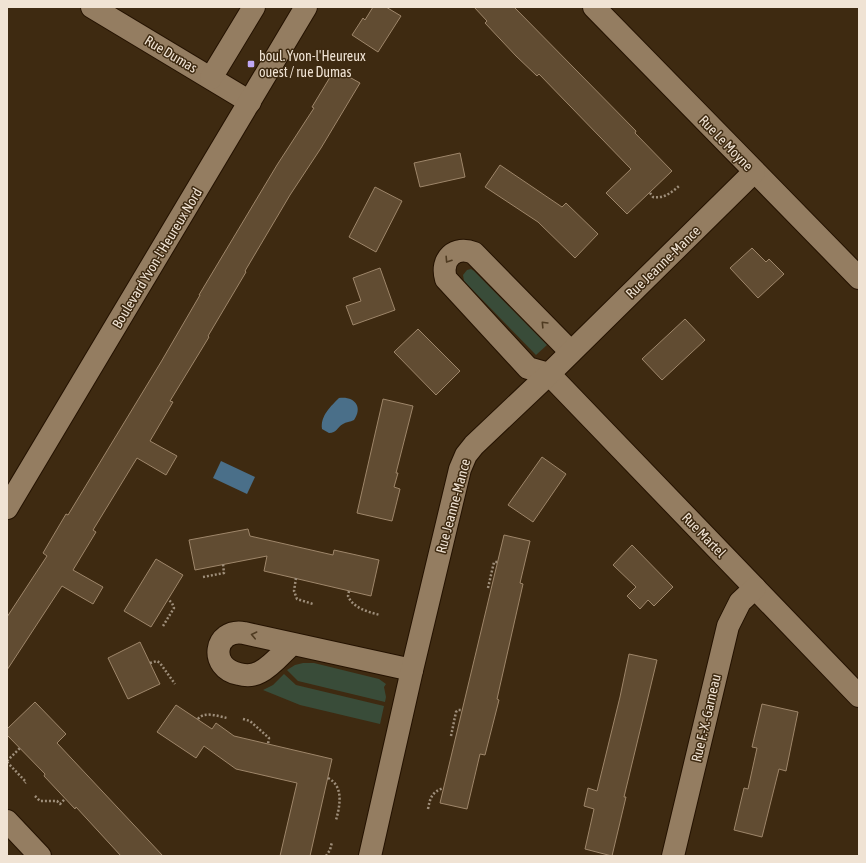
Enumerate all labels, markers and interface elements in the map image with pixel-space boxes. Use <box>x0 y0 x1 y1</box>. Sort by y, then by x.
street label: Rue Dumas <box>142 32 200 76</box>
place label: boul. Yvon-l'Heureux ouest / rue Dumas <box>259 48 366 80</box>
marker: boul. Yvon-l'Heureux ouest / rue Dumas <box>246 59 256 69</box>
street label: Rue Le Moyne <box>696 112 756 174</box>
street label: Boulevard Yvon-l'Heureux Nord <box>109 185 205 331</box>
street label: Rue Jeanne-Mance <box>623 223 703 301</box>
one-way arrow <box>446 256 453 263</box>
one-way arrow <box>541 321 549 329</box>
street label: Rue Jeanne-Mance <box>433 457 473 555</box>
street label: Rue Martel <box>679 509 729 561</box>
one-way arrow <box>250 631 257 639</box>
street label: Rue F.-X.-Garneau <box>688 672 724 764</box>

